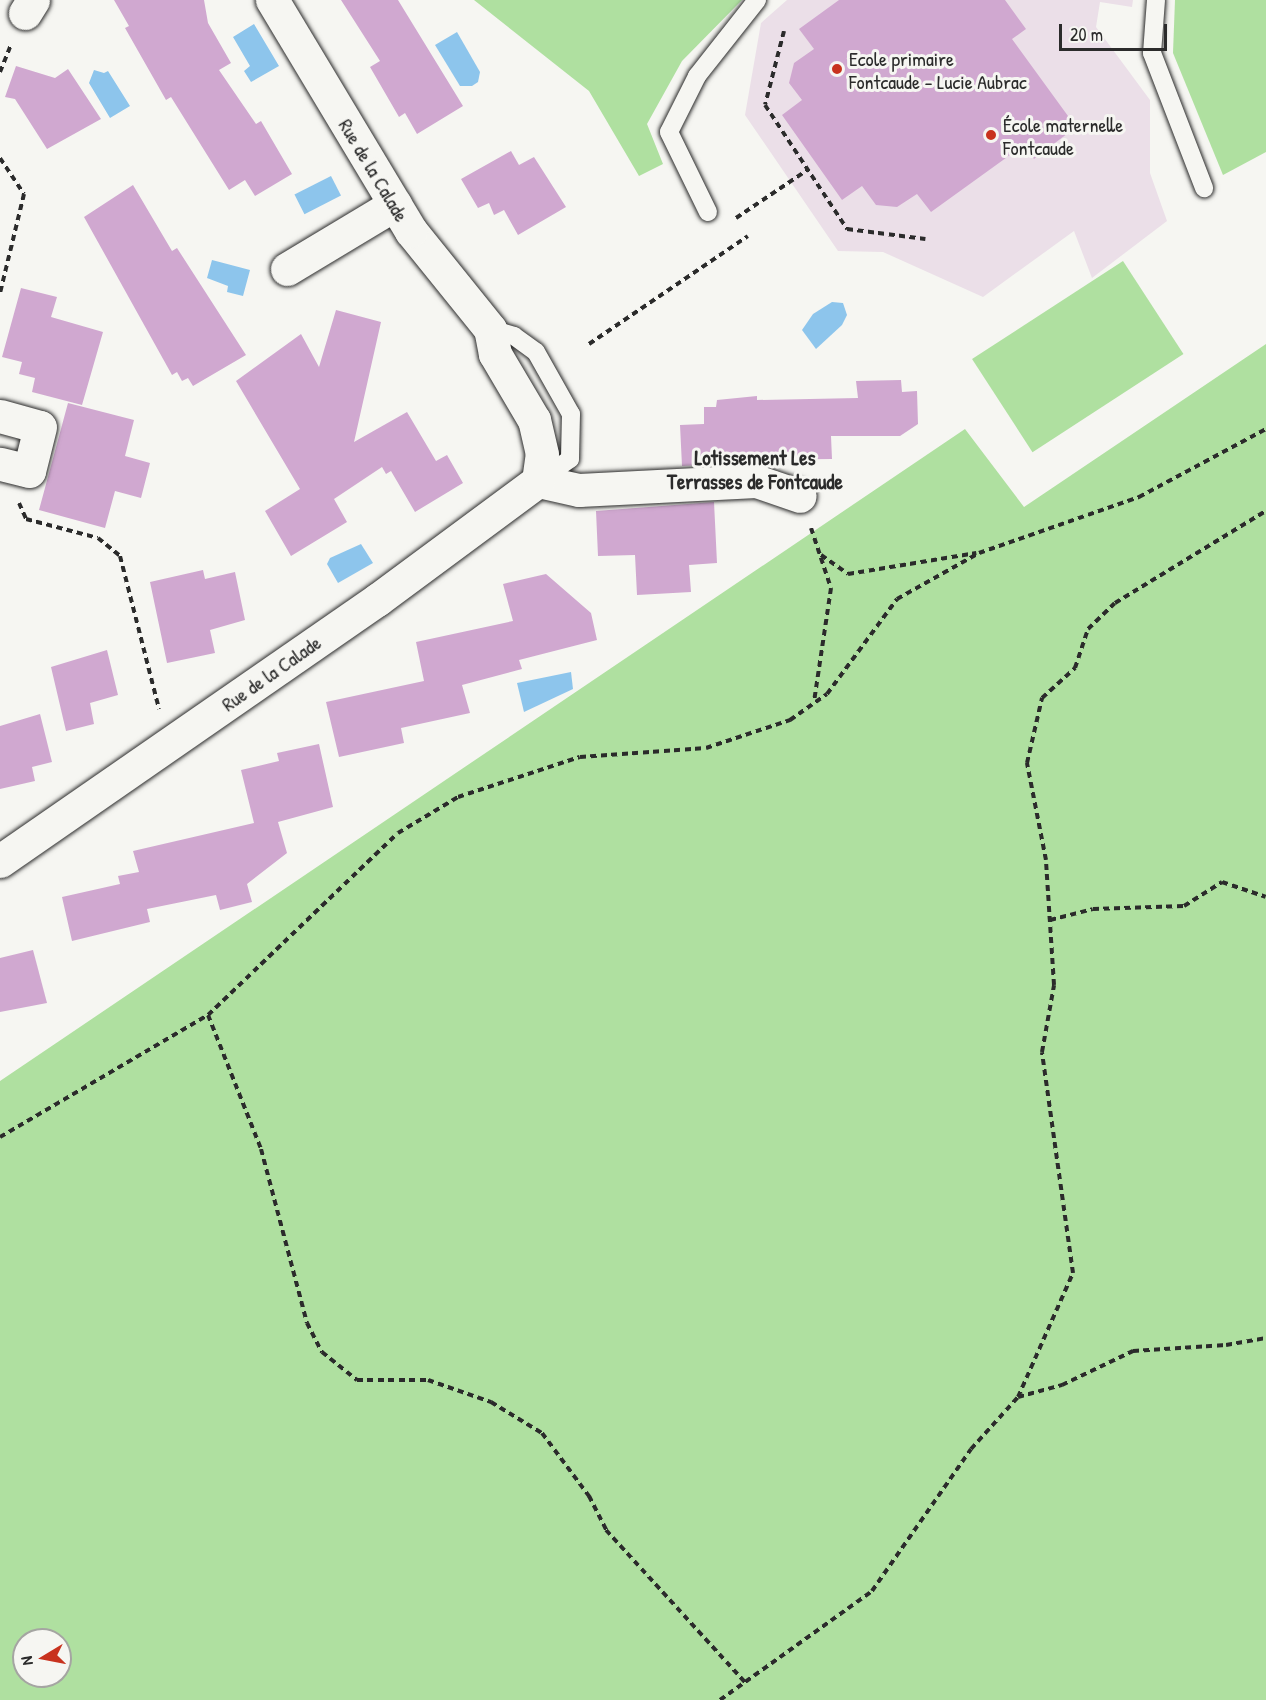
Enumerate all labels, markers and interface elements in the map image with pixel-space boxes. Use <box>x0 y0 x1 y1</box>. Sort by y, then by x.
scale bar <box>1062 12 1170 50</box>
text: 20 m <box>1070 22 1103 47</box>
place label: Ecole primaire Fontcaude - Lucie Aubrac <box>849 46 1027 93</box>
marker: Ecole primaire Fontcaude - Lucie Aubrac <box>830 62 844 76</box>
place label: École maternelle Fontcaude <box>1003 112 1123 159</box>
street label: Rue de la Calade <box>334 114 414 226</box>
marker: École maternelle Fontcaude <box>984 128 998 142</box>
district label: Lotissement Les Terrasses de Fontcaude <box>667 445 843 495</box>
street label: Rue de la Calade <box>217 630 325 716</box>
north arrow <box>12 1628 72 1688</box>
text: N <box>15 1655 38 1667</box>

